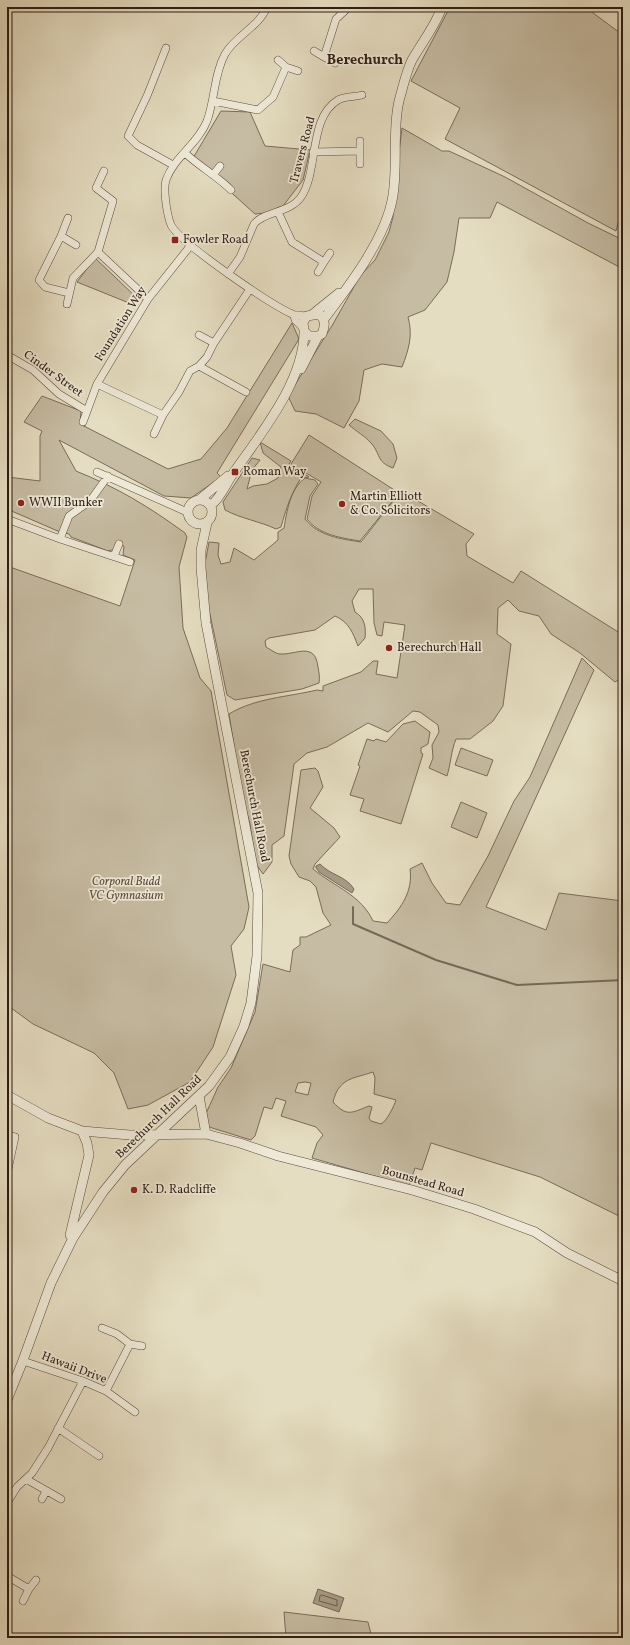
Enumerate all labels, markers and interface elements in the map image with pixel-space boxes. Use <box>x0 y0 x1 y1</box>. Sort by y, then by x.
district label: Berechurch <box>327 51 403 70</box>
street label: Travers Road <box>286 115 320 185</box>
place label: Fowler Road <box>183 232 249 248</box>
marker: Fowler Road <box>170 235 180 245</box>
street label: Foundation Way <box>91 283 151 365</box>
street label: Cinder Street <box>20 347 86 401</box>
place label: Roman Way <box>243 464 307 480</box>
marker: Roman Way <box>230 467 240 477</box>
place label: Martin Elliott & Co. Solicitors <box>350 489 430 519</box>
place label: WWII Bunker <box>29 495 102 511</box>
marker: WWII Bunker <box>16 498 26 508</box>
marker: Martin Elliott & Co. Solicitors <box>337 499 347 509</box>
place label: Berechurch Hall <box>397 640 482 656</box>
marker: Berechurch Hall <box>384 643 394 653</box>
street label: Berechurch Hall Road <box>235 748 273 864</box>
park label: Corporal Budd VC Gymnasium <box>89 874 163 904</box>
street label: Berechurch Hall Road <box>112 1071 206 1162</box>
street label: Bounstead Road <box>380 1163 466 1201</box>
place label: K. D. Radcliffe <box>142 1182 216 1198</box>
marker: K. D. Radcliffe <box>129 1185 139 1195</box>
street label: Hawaii Drive <box>39 1348 109 1388</box>

